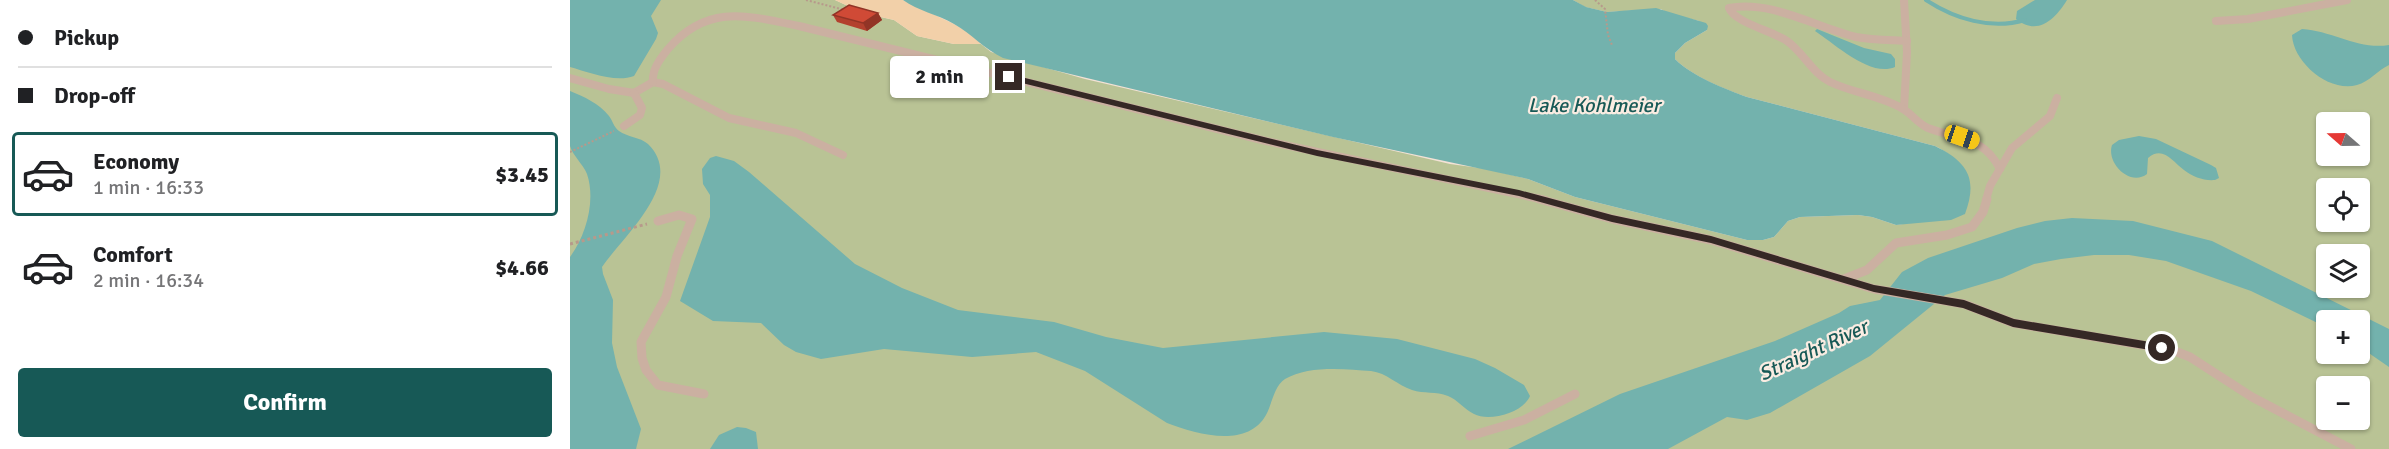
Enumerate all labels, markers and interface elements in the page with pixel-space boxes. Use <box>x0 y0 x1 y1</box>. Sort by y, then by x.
text: Pickup <box>54 24 119 51</box>
callout: 2 min <box>889 56 988 98</box>
route end <box>995 63 1022 90</box>
text: 2 min <box>915 64 964 89</box>
text: Drop-off <box>54 82 135 109</box>
water label: Lake Kohlmeier <box>1528 93 1663 118</box>
north arrow <box>2316 112 2370 166</box>
map controls <box>2316 112 2370 430</box>
car <box>1942 123 1982 151</box>
icon: car <box>21 147 75 201</box>
text: Economy <box>93 148 179 175</box>
text: $3.45 <box>495 161 549 188</box>
text: 1 min · 16:33 <box>93 175 204 200</box>
button: locate <box>2316 178 2370 232</box>
icon: car <box>21 240 75 294</box>
text: Comfort <box>93 241 173 268</box>
button: layers <box>2316 244 2370 298</box>
text: $4.66 <box>495 254 549 281</box>
text: 2 min · 16:34 <box>93 268 204 293</box>
button: + <box>2316 310 2370 364</box>
water label: Straight River <box>1755 313 1874 387</box>
route start <box>2148 334 2175 361</box>
button: Confirm <box>18 368 552 437</box>
button: − <box>2316 376 2370 430</box>

